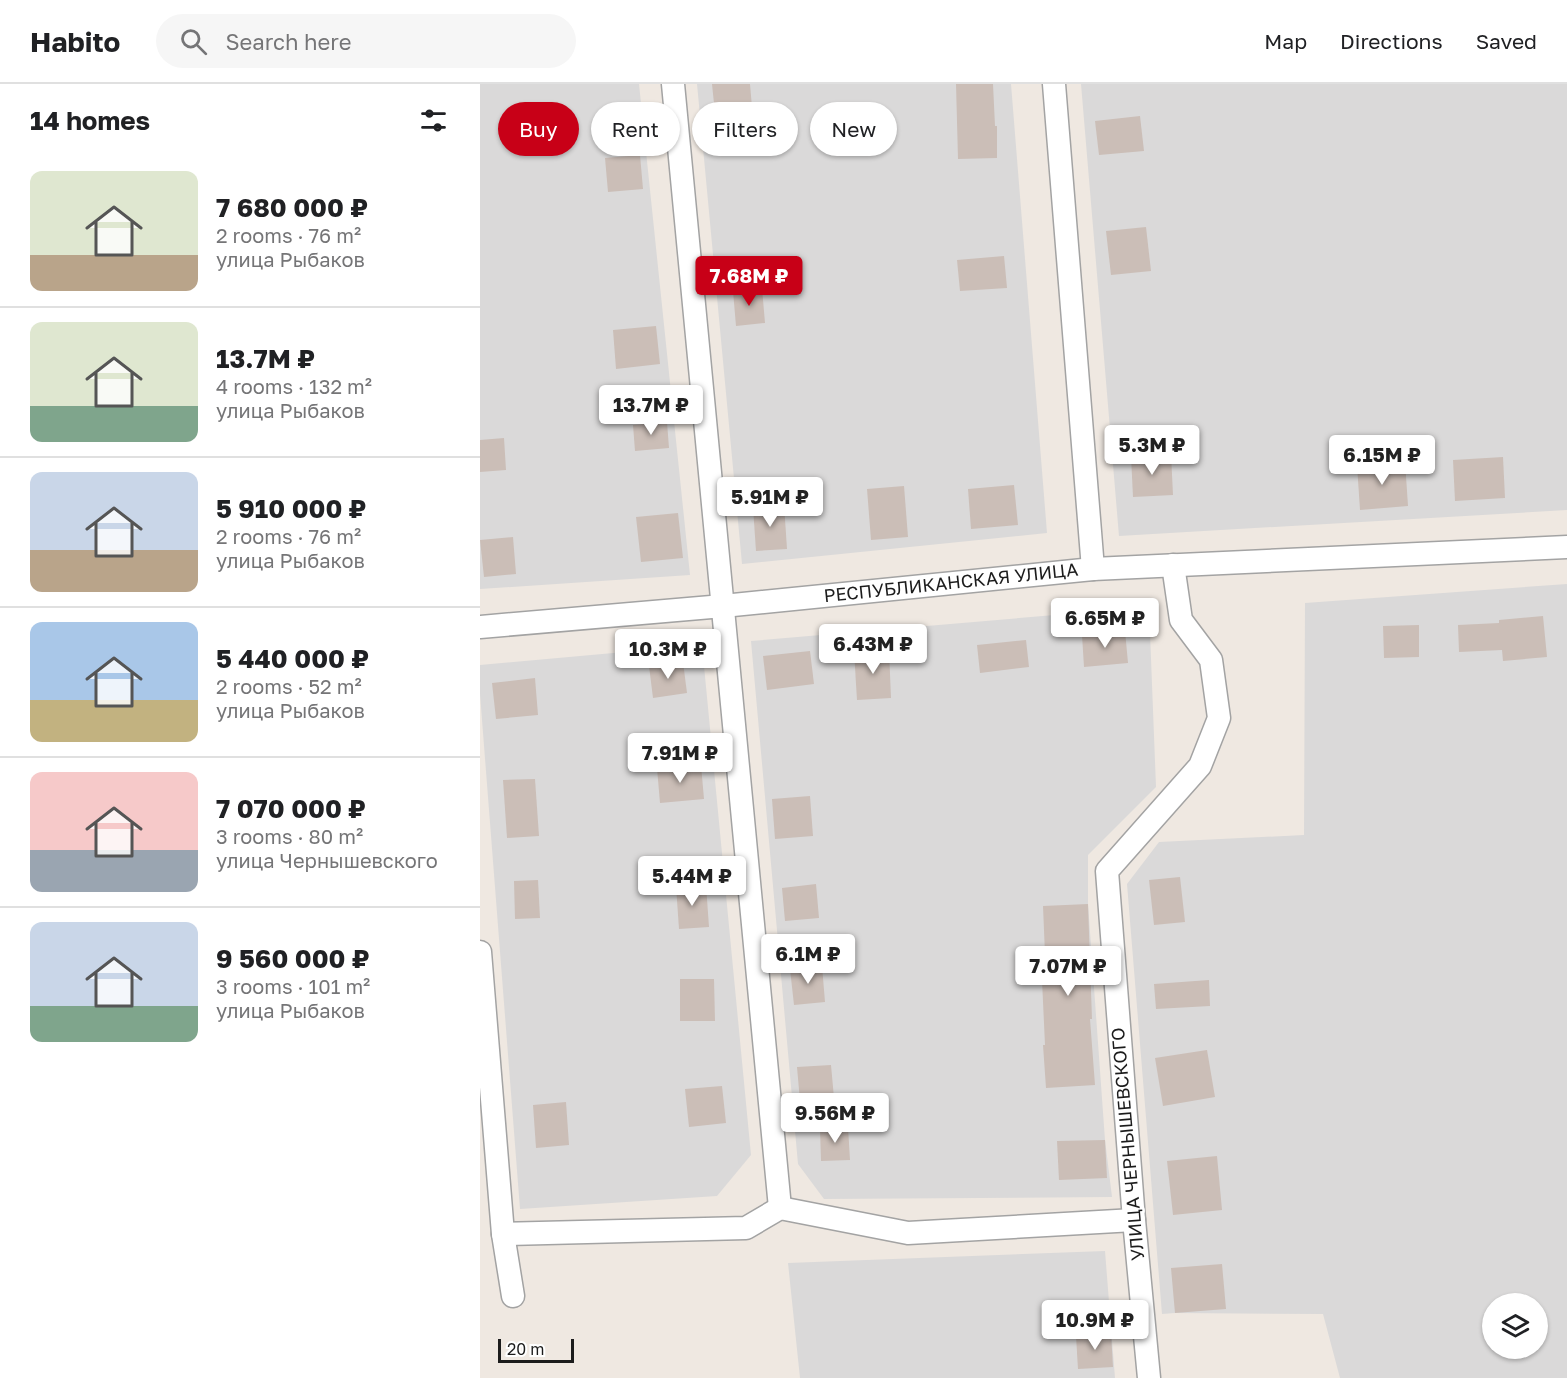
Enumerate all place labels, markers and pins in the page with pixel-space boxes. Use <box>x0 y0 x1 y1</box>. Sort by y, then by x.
pin: 7.68M ₽ <box>694 256 804 307</box>
pin: 13.7M ₽ <box>596 385 706 436</box>
pin: 5.3M ₽ <box>1103 425 1201 476</box>
pin: 6.15M ₽ <box>1327 435 1437 486</box>
pin: 5.91M ₽ <box>715 477 825 528</box>
pin: 6.65M ₽ <box>1050 598 1160 649</box>
pin: 6.43M ₽ <box>818 624 928 675</box>
pin: 10.3M ₽ <box>613 629 723 680</box>
pin: 7.91M ₽ <box>625 733 735 784</box>
pin: 5.44M ₽ <box>637 856 747 907</box>
pin: 6.1M ₽ <box>759 934 857 985</box>
pin: 7.07M ₽ <box>1013 946 1123 997</box>
pin: 9.56M ₽ <box>780 1093 890 1144</box>
pin: 10.9M ₽ <box>1040 1300 1150 1351</box>

